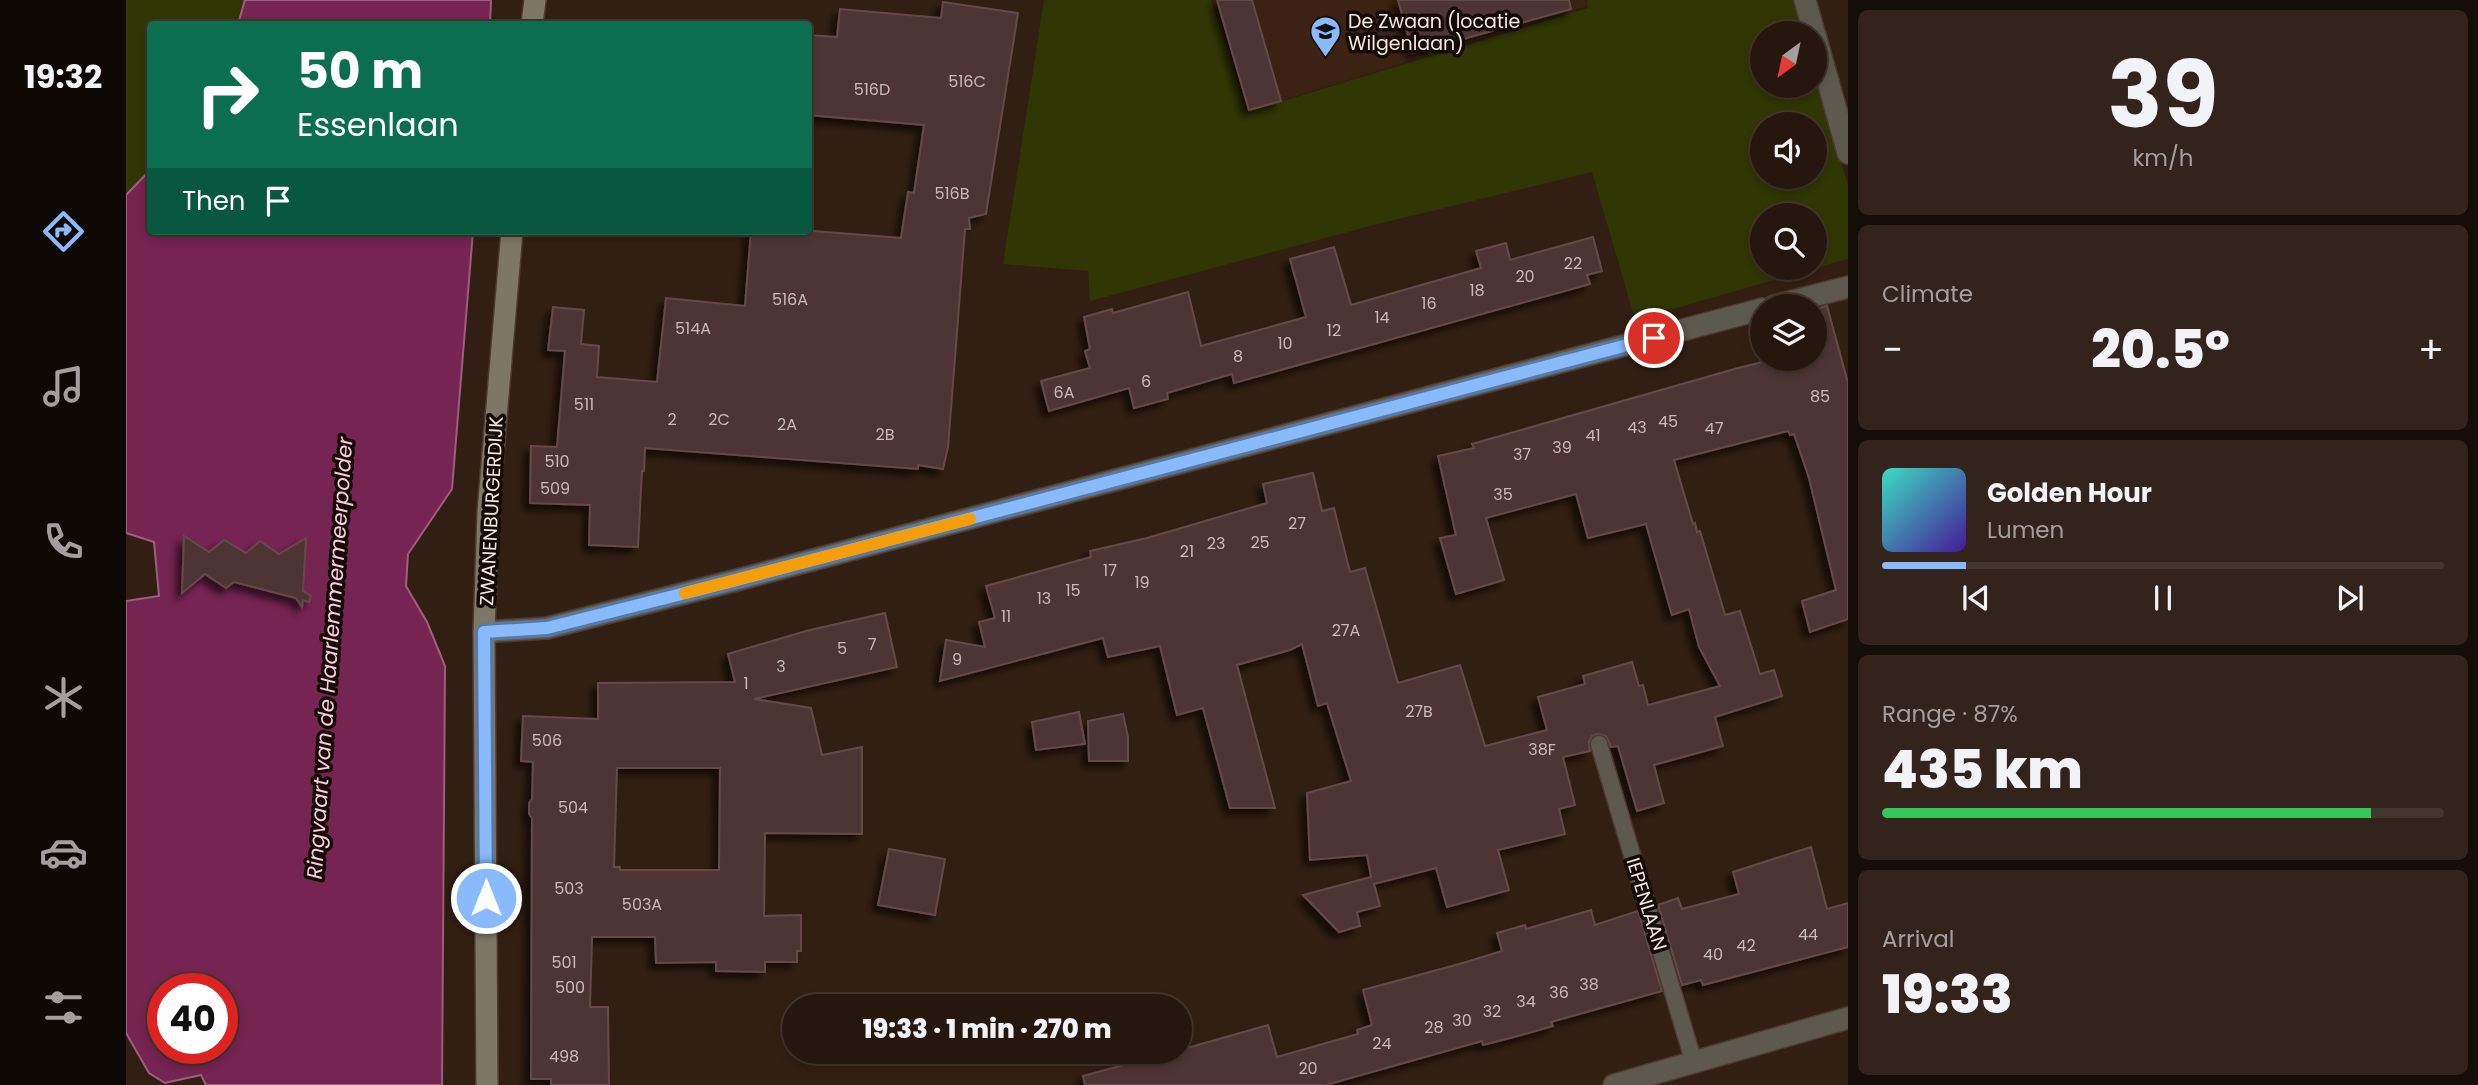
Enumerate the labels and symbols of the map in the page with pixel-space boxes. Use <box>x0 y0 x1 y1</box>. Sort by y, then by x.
place label: De Zwaan (locatie Wilgenlaan) <box>1348 8 1520 57</box>
school or university icon: De Zwaan (locatie Wilgenlaan) <box>1308 15 1342 59</box>
north arrow <box>1750 21 1827 98</box>
house number: 516C <box>948 70 986 93</box>
house number: 516D <box>854 78 890 101</box>
house number: 516B <box>934 182 970 205</box>
house number: 22 <box>1564 252 1582 275</box>
house number: 20 <box>1515 265 1535 288</box>
house number: 18 <box>1469 279 1485 302</box>
house number: 516A <box>772 288 808 311</box>
house number: 16 <box>1421 292 1437 315</box>
house number: 14 <box>1374 306 1390 329</box>
pin <box>1624 308 1684 368</box>
house number: 514A <box>675 317 711 340</box>
house number: 12 <box>1327 319 1341 342</box>
house number: 10 <box>1277 332 1293 355</box>
house number: 8 <box>1233 345 1243 368</box>
house number: 6 <box>1141 370 1151 393</box>
house number: 6A <box>1054 381 1075 404</box>
house number: 85 <box>1810 385 1830 408</box>
house number: 511 <box>574 393 594 416</box>
house number: 2 <box>667 408 677 431</box>
house number: 2C <box>708 408 730 431</box>
house number: 45 <box>1658 410 1678 433</box>
house number: 2A <box>777 413 797 436</box>
street label: ZWANENBURGERDIJK <box>473 416 510 606</box>
house number: 43 <box>1627 416 1647 439</box>
house number: 47 <box>1705 417 1724 440</box>
house number: 2B <box>875 423 895 446</box>
house number: 41 <box>1585 424 1601 447</box>
water label: Ringvaart van de Haarlemmermeerpolder <box>300 435 359 880</box>
house number: 39 <box>1552 436 1572 459</box>
house number: 37 <box>1513 443 1531 466</box>
house number: 510 <box>544 450 570 473</box>
house number: 509 <box>540 477 570 500</box>
house number: 35 <box>1493 483 1513 506</box>
house number: 27 <box>1288 512 1306 535</box>
house number: 25 <box>1250 531 1270 554</box>
house number: 23 <box>1207 532 1225 555</box>
house number: 21 <box>1180 540 1194 563</box>
house number: 17 <box>1103 559 1117 582</box>
house number: 19 <box>1134 571 1150 594</box>
house number: 15 <box>1065 579 1081 602</box>
house number: 13 <box>1037 587 1051 610</box>
house number: 11 <box>1001 605 1011 628</box>
house number: 27A <box>1332 619 1361 642</box>
house number: 7 <box>868 633 877 656</box>
house number: 5 <box>837 637 847 660</box>
house number: 9 <box>952 648 962 671</box>
house number: 3 <box>776 655 786 678</box>
house number: 1 <box>743 672 749 695</box>
house number: 27B <box>1405 700 1433 723</box>
house number: 506 <box>532 729 562 752</box>
house number: 38F <box>1528 738 1556 761</box>
house number: 504 <box>558 796 588 819</box>
street label: IEPENLAAN <box>1620 854 1673 954</box>
position arrow <box>449 861 523 935</box>
house number: 503 <box>554 877 584 900</box>
house number: 503A <box>622 893 662 916</box>
house number: 44 <box>1798 923 1818 946</box>
house number: 42 <box>1736 934 1756 957</box>
house number: 40 <box>1703 943 1723 966</box>
house number: 501 <box>551 951 577 974</box>
speed limit sign: 40 <box>147 973 238 1064</box>
house number: 38 <box>1579 973 1599 996</box>
house number: 500 <box>555 976 585 999</box>
house number: 36 <box>1549 981 1569 1004</box>
house number: 34 <box>1516 990 1536 1013</box>
house number: 32 <box>1483 1000 1501 1023</box>
house number: 30 <box>1452 1009 1472 1032</box>
house number: 28 <box>1424 1016 1444 1039</box>
house number: 24 <box>1372 1032 1392 1055</box>
house number: 498 <box>549 1045 579 1068</box>
house number: 20 <box>1298 1057 1318 1080</box>

